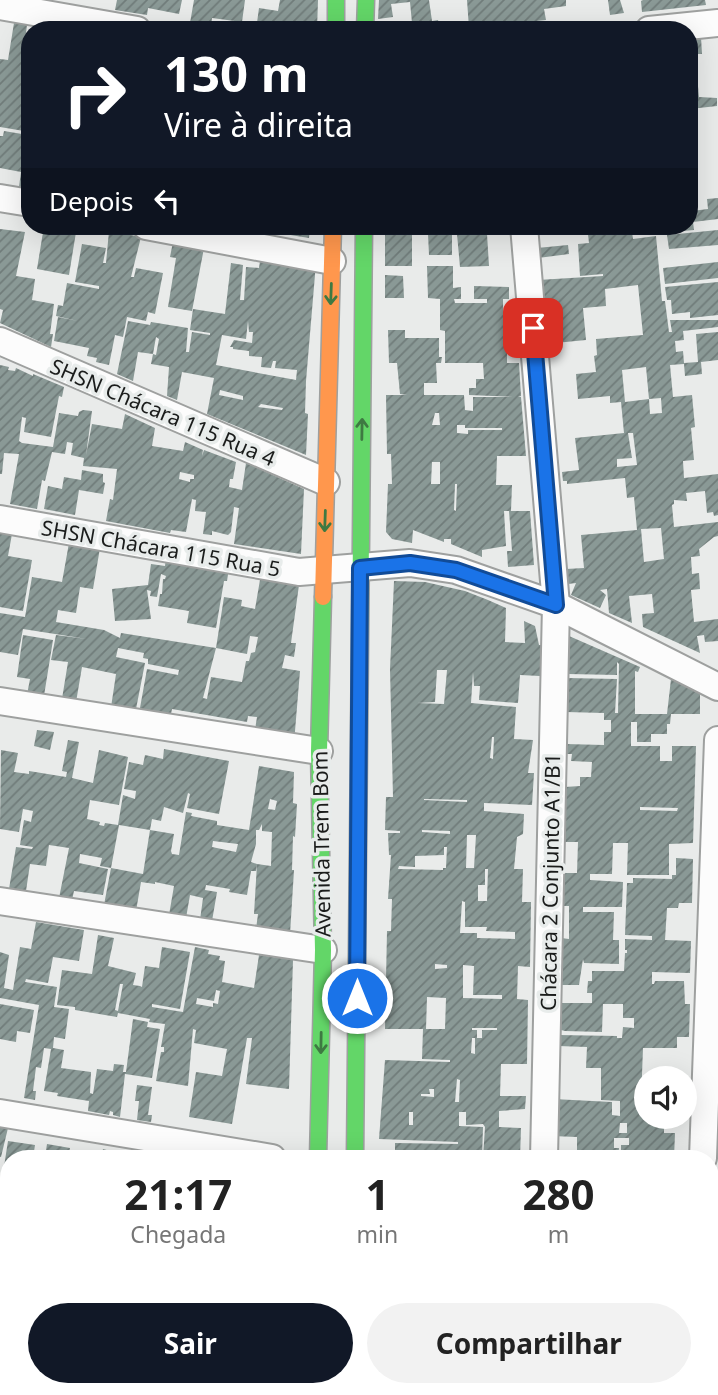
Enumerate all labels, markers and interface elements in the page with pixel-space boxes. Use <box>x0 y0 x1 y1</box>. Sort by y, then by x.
text: 130 m <box>164 40 309 106</box>
icon: right <box>49 49 140 140</box>
text: Vire à direita <box>164 103 353 146</box>
icon: left <box>148 182 186 220</box>
text: Depois <box>49 183 134 219</box>
one-way arrow <box>324 282 338 305</box>
pin <box>503 298 563 358</box>
icon: arrive <box>514 309 552 347</box>
street label: SHSN Chácara 115 Rua 4 <box>46 352 280 472</box>
one-way arrow <box>355 418 369 441</box>
one-way arrow <box>318 510 332 533</box>
street label: SHSN Chácara 115 Rua 5 <box>39 513 283 583</box>
street label: Avenida Trem Bom <box>305 751 337 937</box>
street label: Chácara 2 Conjunto A1/B1 <box>534 753 566 1011</box>
position arrow <box>320 961 394 1035</box>
one-way arrow <box>314 1031 328 1054</box>
map controls <box>634 1066 697 1129</box>
button: sound <box>634 1066 697 1129</box>
text: 21:17 <box>124 1165 232 1222</box>
text: 1 <box>365 1165 389 1222</box>
text: 280 <box>523 1165 595 1222</box>
text: Chegada <box>130 1218 226 1250</box>
text: min <box>357 1218 398 1250</box>
text: m <box>548 1218 569 1250</box>
button: Sair <box>28 1303 353 1383</box>
button: Compartilhar <box>367 1303 691 1383</box>

